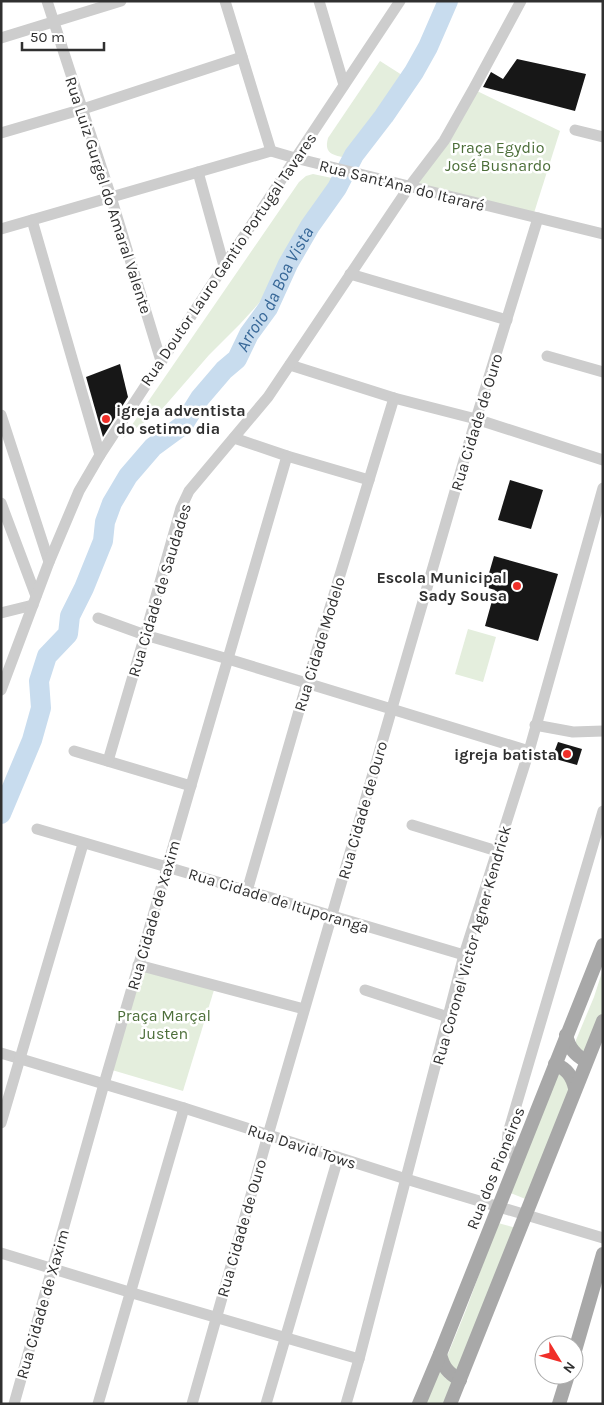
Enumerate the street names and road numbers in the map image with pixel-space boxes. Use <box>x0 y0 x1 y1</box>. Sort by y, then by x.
street label: Rua Luiz Gurgel do Amaral Valente <box>61 74 156 316</box>
street label: Rua Doutor Lauro Gentio Portugal Tavares <box>136 129 320 389</box>
street label: Rua Sant'Ana do Itararé <box>317 156 487 215</box>
street label: Rua Cidade de Ouro <box>447 351 506 493</box>
street label: Rua Cidade de Saudades <box>124 501 195 679</box>
street label: Rua Cidade Modelo <box>290 575 349 714</box>
street label: Rua Cidade de Ouro <box>334 739 391 881</box>
street label: Rua Coronel Victor Agner Kendrick <box>428 823 515 1067</box>
street label: Rua Cidade de Xaxim <box>123 838 184 992</box>
street label: Rua Cidade de Ituporanga <box>186 864 372 937</box>
street label: Rua dos Pioneiros <box>462 1104 529 1232</box>
street label: Rua David Tows <box>245 1120 359 1173</box>
street label: Rua Cidade de Ouro <box>213 1157 270 1299</box>
street label: Rua Cidade de Xaxim <box>12 1227 73 1381</box>

